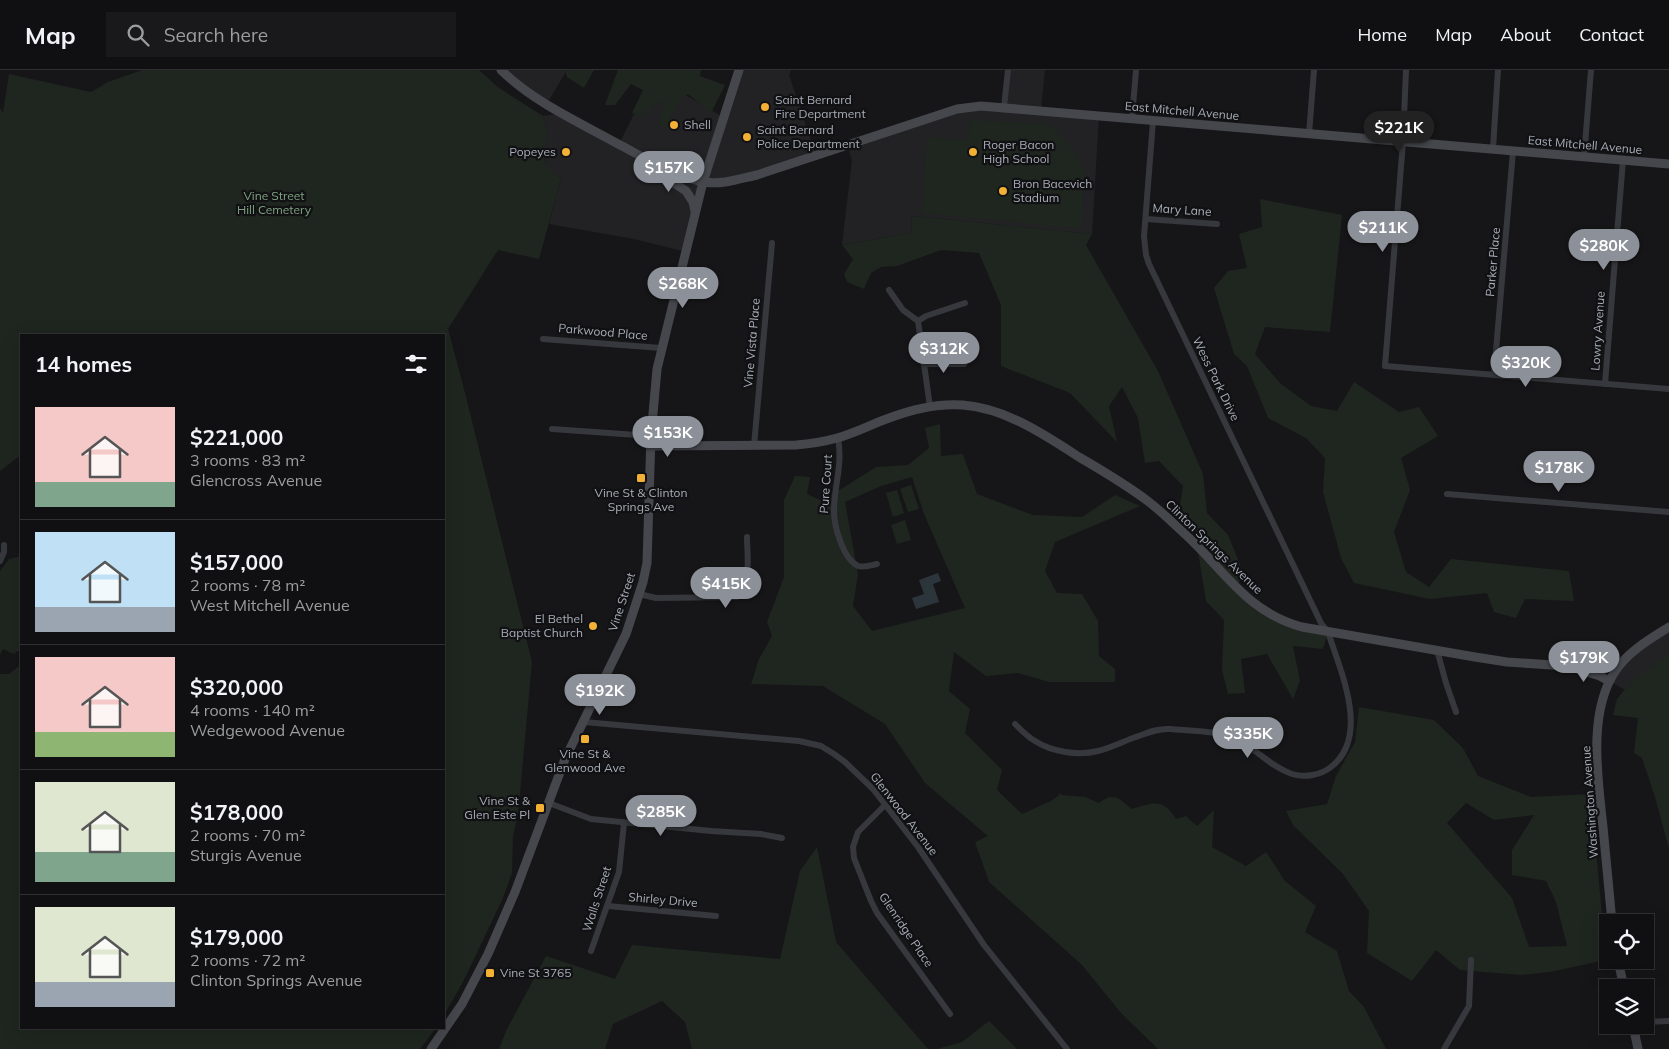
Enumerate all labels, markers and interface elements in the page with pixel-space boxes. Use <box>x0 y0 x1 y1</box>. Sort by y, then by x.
search box <box>106 12 456 57</box>
text: Map <box>25 20 76 50</box>
icon: search <box>124 21 152 49</box>
text: Search here <box>164 23 268 47</box>
text: Home <box>1357 23 1407 46</box>
text: Map <box>1435 23 1472 46</box>
text: About <box>1500 23 1551 46</box>
text: Contact <box>1579 23 1644 46</box>
place label: Saint Bernard Fire Department <box>775 92 866 121</box>
street label: East Mitchell Avenue <box>1124 98 1240 123</box>
marker: Saint Bernard Fire Department <box>759 101 771 113</box>
pin: $221K <box>1364 111 1434 153</box>
place label: Shell <box>684 117 711 132</box>
text: $221K <box>1374 117 1424 137</box>
marker: Shell <box>668 119 680 131</box>
place label: Saint Bernard Police Department <box>757 122 860 151</box>
marker: Saint Bernard Police Department <box>741 131 753 143</box>
street label: East Mitchell Avenue <box>1527 132 1643 157</box>
place label: Roger Bacon High School <box>983 137 1054 166</box>
place label: Popeyes <box>509 144 556 159</box>
marker: Popeyes <box>560 146 572 158</box>
marker: Roger Bacon High School <box>967 146 979 158</box>
pin: $157K <box>634 150 704 193</box>
text: $157K <box>644 157 694 177</box>
place label: Bron Bacevich Stadium <box>1013 176 1092 205</box>
marker: Bron Bacevich Stadium <box>997 185 1009 197</box>
park label: Vine Street Hill Cemetery <box>237 188 312 217</box>
street label: Mary Lane <box>1152 200 1212 219</box>
pin: $211K <box>1348 210 1418 253</box>
text: $211K <box>1358 217 1408 237</box>
street label: Parker Place <box>1482 227 1503 297</box>
pin: $280K <box>1569 228 1639 271</box>
text: $280K <box>1579 235 1629 255</box>
pin: $268K <box>648 266 718 309</box>
text: $268K <box>658 273 708 293</box>
street label: Lowry Avenue <box>1587 291 1608 371</box>
street label: Vine Vista Place <box>740 298 763 388</box>
street label: Parkwood Place <box>558 320 648 343</box>
pin: $312K <box>909 332 979 374</box>
street label: Wess Park Drive <box>1190 334 1243 423</box>
text: $312K <box>919 338 969 358</box>
pin: $320K <box>1491 346 1561 388</box>
icon: filters <box>402 350 430 378</box>
text: 14 homes <box>35 351 132 377</box>
text: $320K <box>1501 352 1551 372</box>
pin: $153K <box>633 416 703 458</box>
text: $153K <box>643 422 693 442</box>
text: $221,000 <box>190 424 283 450</box>
icon: home <box>75 427 135 487</box>
text: 3 rooms · 83 m² <box>190 450 305 470</box>
pin: $178K <box>1524 450 1594 493</box>
street label: Pure Court <box>816 454 835 514</box>
text: $178K <box>1534 457 1584 477</box>
text: Glencross Avenue <box>190 470 322 490</box>
marker: Vine St & Clinton Springs Ave <box>635 472 647 484</box>
place label: Vine St & Clinton Springs Ave <box>595 485 687 514</box>
street label: Clinton Springs Avenue <box>1163 496 1266 597</box>
text: $157,000 <box>190 549 283 575</box>
icon: home <box>75 552 135 612</box>
pin: $415K <box>691 566 761 609</box>
street label: Vine Street <box>605 570 638 633</box>
text: $415K <box>701 573 751 593</box>
text: 2 rooms · 78 m² <box>190 575 305 595</box>
text: West Mitchell Avenue <box>190 595 350 615</box>
place label: El Bethel Baptist Church <box>501 611 583 640</box>
marker: El Bethel Baptist Church <box>587 620 599 632</box>
pin: $179K <box>1549 640 1619 683</box>
text: $179K <box>1559 647 1609 667</box>
text: $320,000 <box>190 674 283 700</box>
pin: $192K <box>565 674 635 716</box>
icon: home <box>75 677 135 737</box>
text: $192K <box>575 680 625 700</box>
text: 4 rooms · 140 m² <box>190 700 315 720</box>
pin: $335K <box>1213 716 1283 759</box>
text: Wedgewood Avenue <box>190 720 345 740</box>
text: $335K <box>1223 723 1273 743</box>
marker: Vine St & Glenwood Ave <box>579 733 591 745</box>
street label: Washington Avenue <box>1578 745 1601 859</box>
place label: Vine St & Glenwood Ave <box>545 746 625 775</box>
street label: Glenwood Avenue <box>867 769 941 858</box>
place label: Vine St & Glen Este Pl <box>464 793 531 822</box>
pin: $285K <box>626 794 696 837</box>
text: $178,000 <box>190 799 283 825</box>
text: $285K <box>636 801 686 821</box>
icon: home <box>75 802 135 862</box>
marker: Vine St & Glen Este Pl <box>534 802 546 814</box>
text: 2 rooms · 70 m² <box>190 825 305 845</box>
text: Sturgis Avenue <box>190 845 302 865</box>
street label: Walls Street <box>579 864 614 933</box>
street label: Shirley Drive <box>628 889 698 910</box>
street label: Glenridge Place <box>876 890 937 970</box>
map controls <box>1599 914 1654 1034</box>
button: locate <box>1599 914 1654 969</box>
text: $179,000 <box>190 924 283 950</box>
icon: home <box>75 927 135 987</box>
text: 2 rooms · 72 m² <box>190 950 305 970</box>
place label: Vine St 3765 <box>500 965 572 980</box>
marker: Vine St 3765 <box>484 967 496 979</box>
text: Clinton Springs Avenue <box>190 970 362 990</box>
button: layers <box>1599 979 1654 1034</box>

